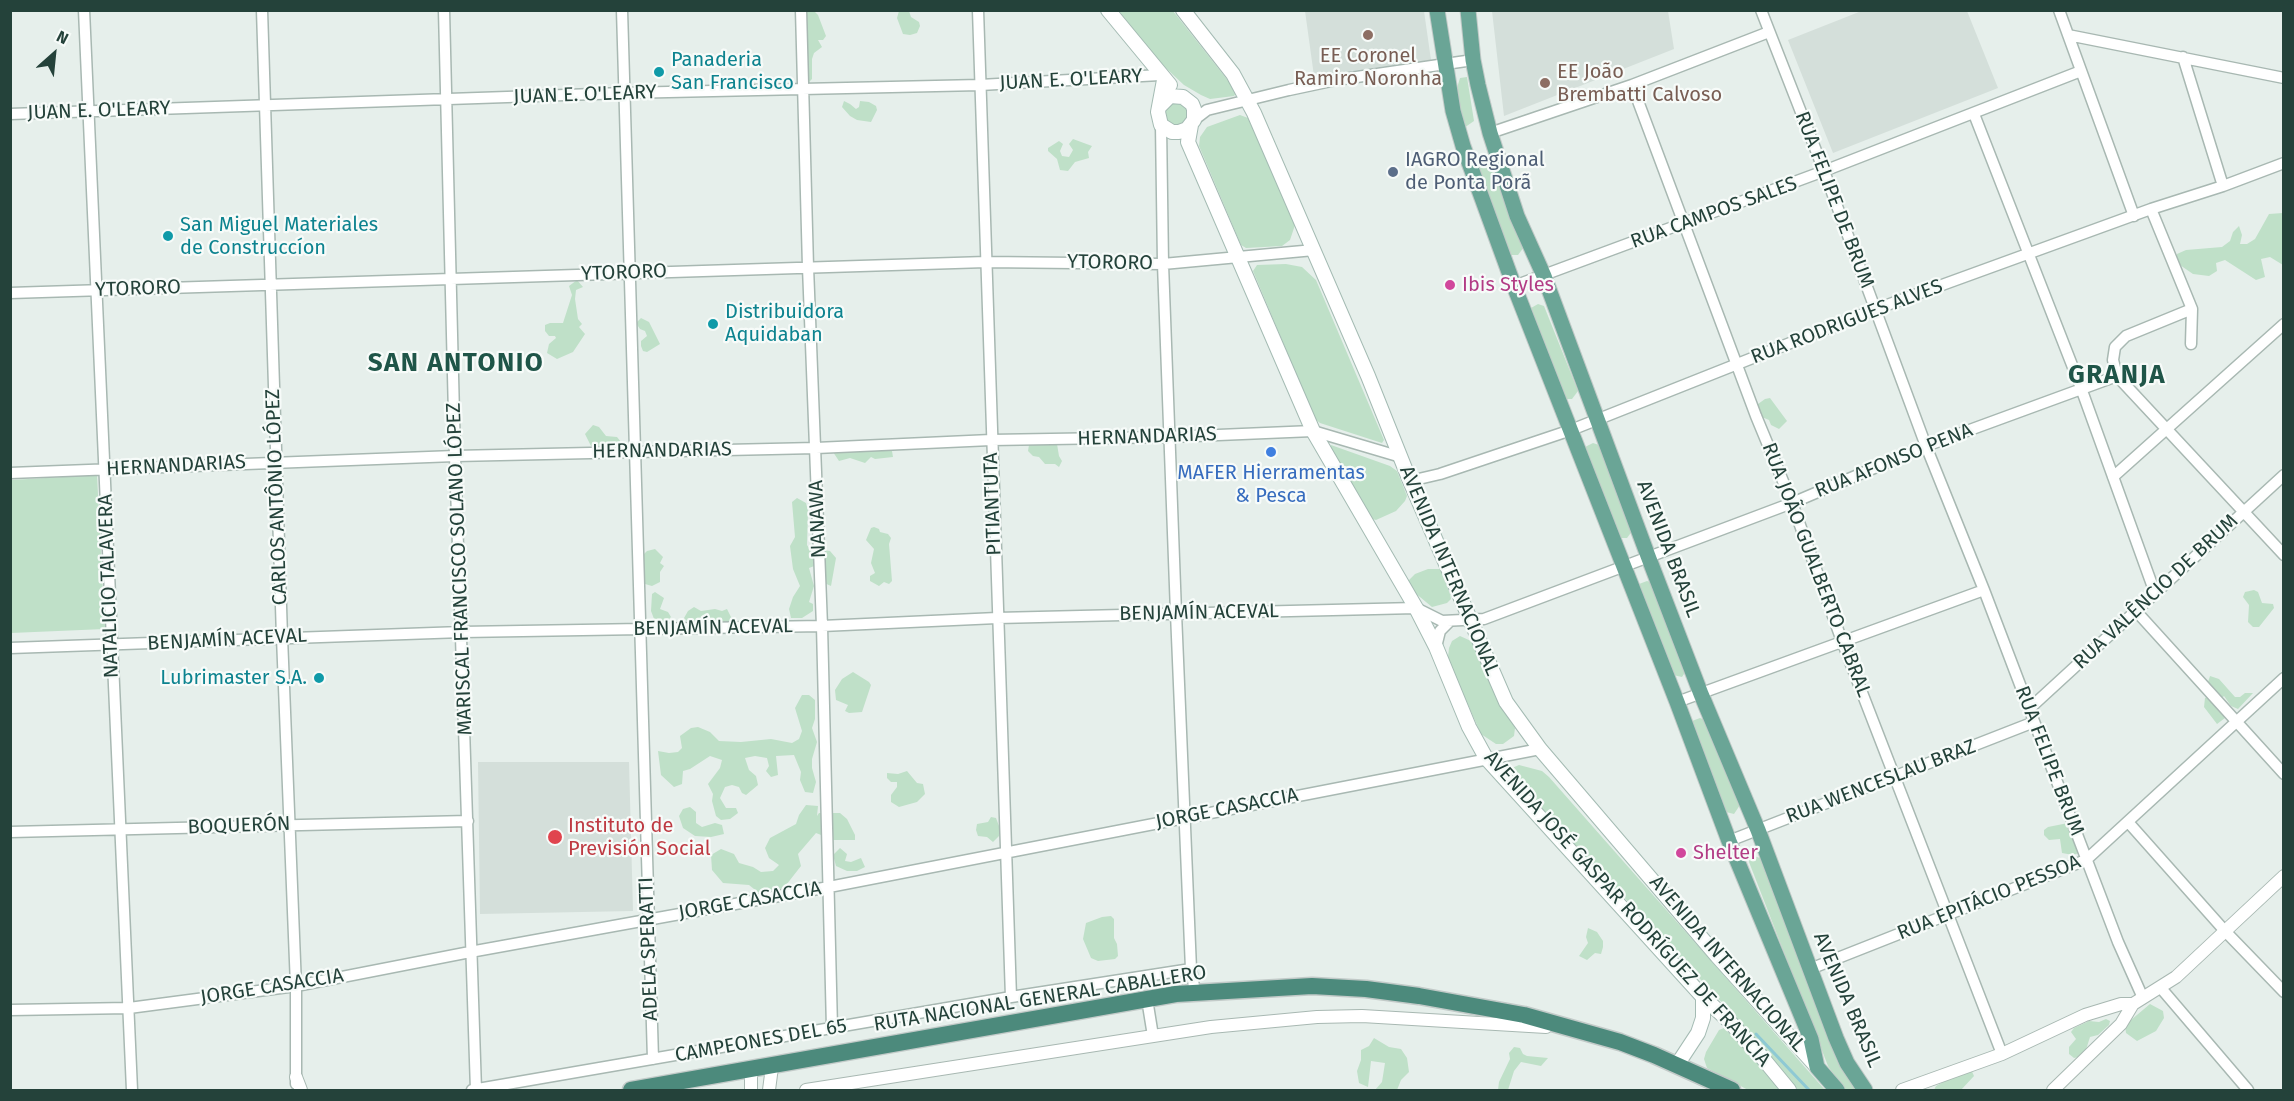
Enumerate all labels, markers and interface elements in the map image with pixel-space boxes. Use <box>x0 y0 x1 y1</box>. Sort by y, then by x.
north arrow <box>24 24 84 84</box>
text: N <box>53 27 71 48</box>
marker: EE Coronel Ramiro Noronha <box>1361 28 1375 42</box>
place label: EE Coronel Ramiro Noronha <box>1294 44 1442 91</box>
place label: Panaderia San Francisco <box>671 48 794 95</box>
place label: EE João Brembatti Calvoso <box>1557 60 1722 107</box>
street label: JUAN E. O'LEARY <box>999 64 1143 96</box>
marker: Panaderia San Francisco <box>652 65 666 79</box>
marker: EE João Brembatti Calvoso <box>1538 76 1552 90</box>
street label: JUAN E. O'LEARY <box>513 81 657 109</box>
street label: JUAN E. O'LEARY <box>27 97 171 125</box>
street label: RUA FELIPE DE BRUM <box>1789 108 1879 292</box>
place label: IAGRO Regional de Ponta Porã <box>1405 148 1545 195</box>
marker: IAGRO Regional de Ponta Porã <box>1386 165 1400 179</box>
street label: RUA CAMPOS SALES <box>1628 172 1800 254</box>
place label: San Miguel Materiales de Construccíon <box>180 213 378 260</box>
marker: San Miguel Materiales de Construccíon <box>161 229 175 243</box>
street label: YTORORO <box>1067 250 1153 276</box>
street label: YTORORO <box>581 260 667 286</box>
place label: Ibis Styles <box>1462 273 1554 297</box>
street label: RUA RODRIGUES ALVES <box>1748 274 1946 370</box>
street label: YTORORO <box>95 276 181 302</box>
marker: Ibis Styles <box>1443 278 1457 292</box>
place label: Distribuidora Aquidaban <box>725 300 844 347</box>
marker: Distribuidora Aquidaban <box>706 317 720 331</box>
district label: SAN ANTONIO <box>368 348 544 380</box>
district label: GRANJA <box>2068 360 2166 392</box>
street label: CARLOS ANTÔNIO LÓPEZ <box>261 388 293 606</box>
street label: MARISCAL FRANCISCO SOLANO LÓPEZ <box>442 402 478 736</box>
street label: RUA AFONSO PENA <box>1812 418 1976 504</box>
street label: HERNANDARIAS <box>1077 423 1217 451</box>
street label: HERNANDARIAS <box>592 438 732 464</box>
street label: RUA JOÃO GUALBERTO CABRAL <box>1756 439 1876 701</box>
marker: MAFER Hierramentas & Pesca <box>1264 445 1278 459</box>
street label: HERNANDARIAS <box>106 450 246 482</box>
street label: PITIANTUTA <box>979 452 1007 556</box>
place label: MAFER Hierramentas & Pesca <box>1177 461 1365 508</box>
street label: AVENIDA INTERNACIONAL <box>1394 462 1504 680</box>
street label: AVENIDA BRASIL <box>1631 477 1705 621</box>
street label: NANAWA <box>805 479 831 559</box>
street label: NATALICIO TALAVERA <box>94 493 124 679</box>
street label: RUA VALÊNCIO DE BRUM <box>2069 509 2243 675</box>
street label: BENJAMÍN ACEVAL <box>1119 600 1279 626</box>
street label: BENJAMÍN ACEVAL <box>633 615 793 641</box>
street label: BENJAMÍN ACEVAL <box>147 624 307 656</box>
place label: Lubrimaster S.A. <box>160 666 307 690</box>
marker: Lubrimaster S.A. <box>312 671 326 685</box>
street label: RUA FELIPE BRUM <box>2009 683 2089 839</box>
street label: RUA WENCESLAU BRAZ <box>1783 735 1979 829</box>
street label: AVENIDA JOSÉ GASPAR RODRÍGUEZ DE FRANCIA <box>1479 746 1775 1072</box>
street label: JORGE CASACCIA <box>1154 783 1300 835</box>
street label: BOQUERÓN <box>187 812 291 840</box>
place label: Instituto de Previsión Social <box>568 814 711 861</box>
marker: Instituto de Previsión Social <box>546 828 564 846</box>
place label: Shelter <box>1693 841 1758 865</box>
marker: Shelter <box>1674 846 1688 860</box>
street label: RUA EPITÁCIO PESSOA <box>1894 850 2084 946</box>
street label: AVENIDA INTERNACIONAL <box>1644 871 1810 1057</box>
street label: ADELA SPERATTI <box>634 877 664 1021</box>
street label: JORGE CASACCIA <box>677 877 823 925</box>
street label: AVENIDA BRASIL <box>1808 929 1886 1071</box>
street label: RUTA NACIONAL GENERAL CABALLERO <box>872 961 1208 1037</box>
street label: JORGE CASACCIA <box>199 964 345 1010</box>
street label: CAMPEONES DEL 65 <box>673 1014 849 1068</box>

